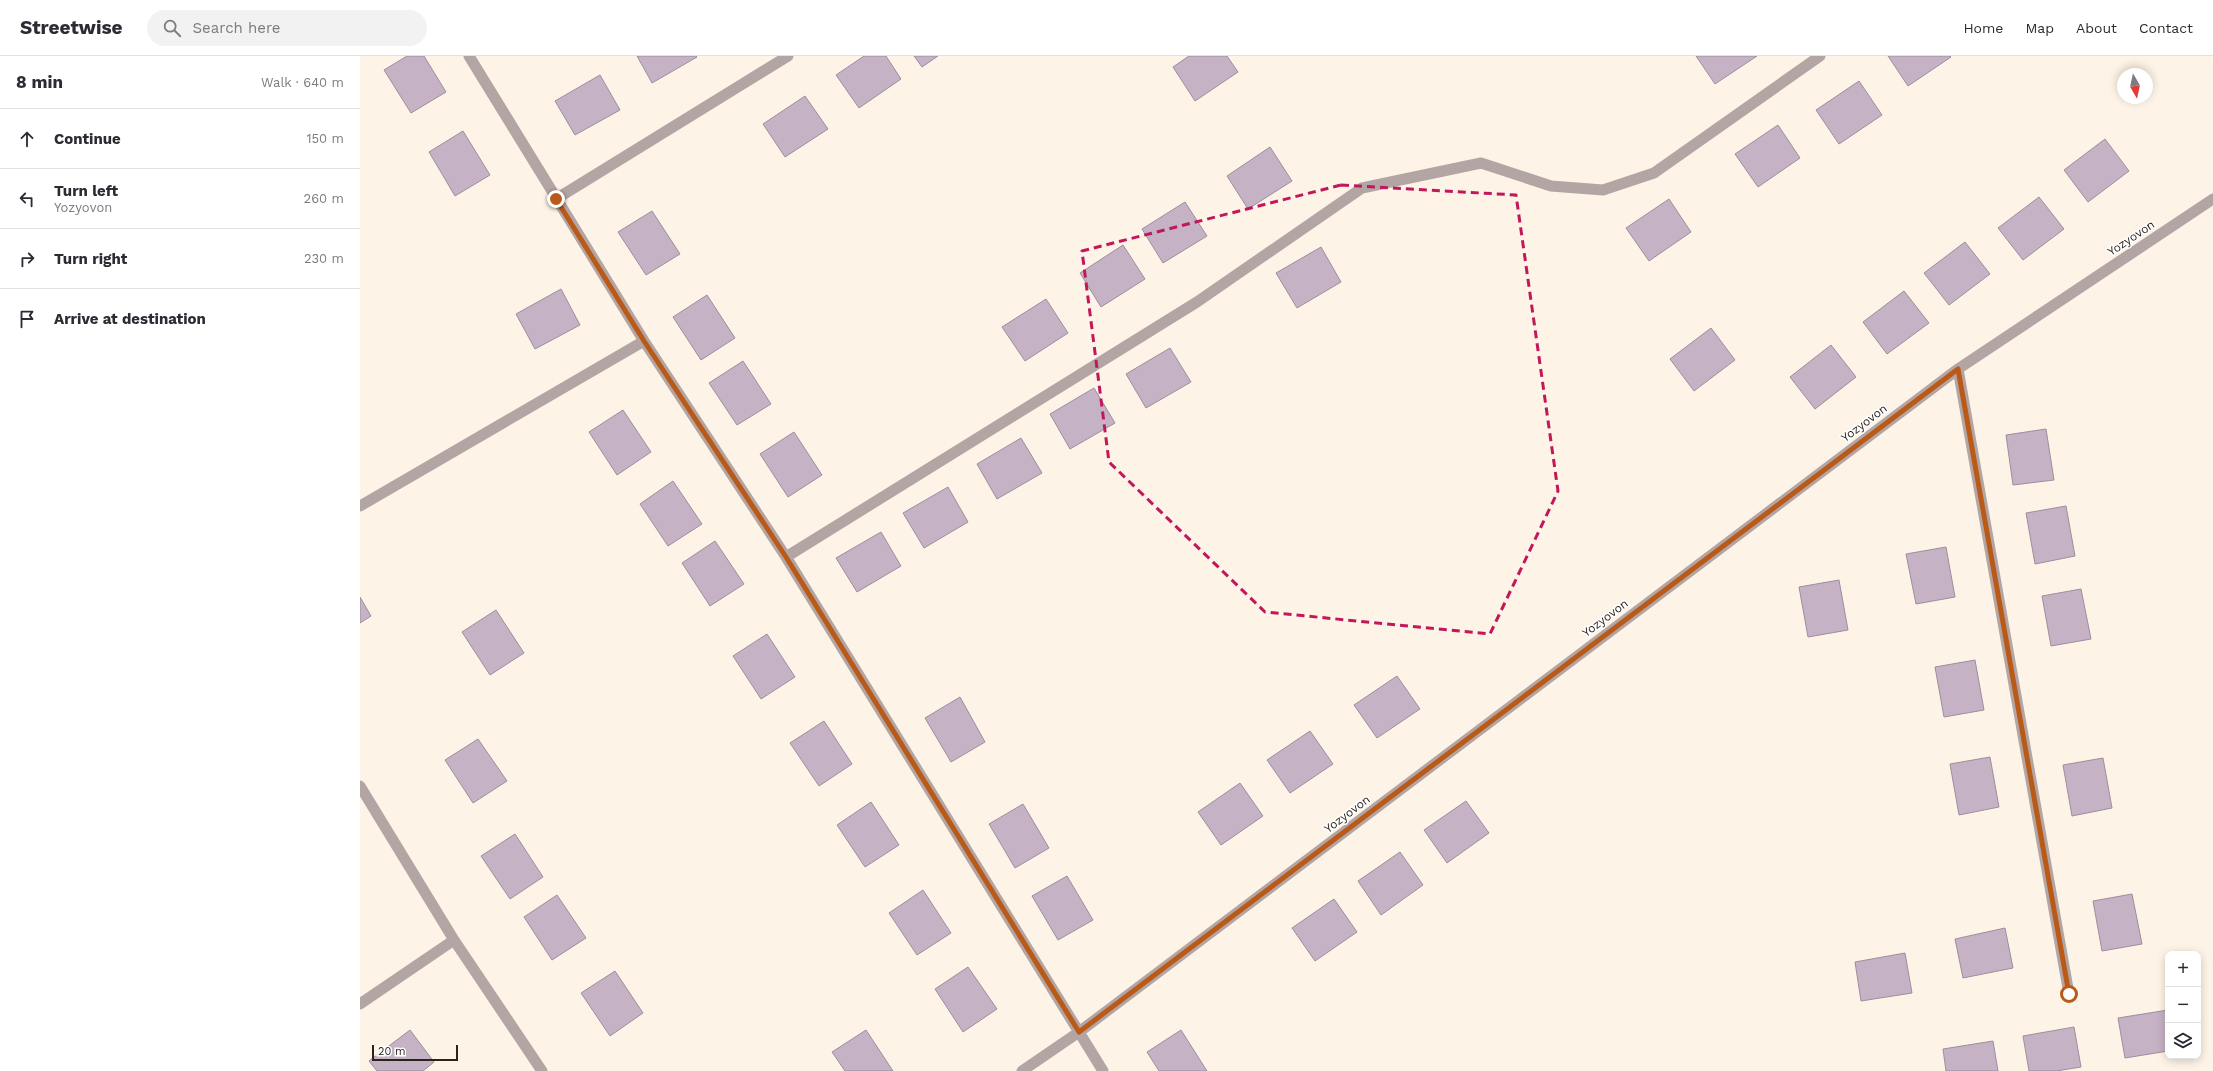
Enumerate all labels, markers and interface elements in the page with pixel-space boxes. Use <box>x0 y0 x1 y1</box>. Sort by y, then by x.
search box <box>147 10 427 46</box>
text: Streetwise <box>20 16 123 39</box>
icon: search <box>161 17 183 39</box>
text: Search here <box>193 19 280 37</box>
text: Home <box>1963 20 2003 36</box>
text: Map <box>2025 20 2054 36</box>
text: About <box>2076 20 2117 36</box>
text: Contact <box>2139 20 2193 36</box>
north arrow <box>2117 68 2153 104</box>
text: 8 min <box>16 72 63 92</box>
text: Walk · 640 m <box>261 75 344 90</box>
icon: ahead <box>16 128 38 150</box>
text: Continue <box>54 130 121 148</box>
text: 150 m <box>306 131 344 146</box>
text: Turn left <box>54 182 118 200</box>
icon: left <box>16 188 38 210</box>
route end <box>547 190 565 208</box>
text: 260 m <box>304 191 344 206</box>
text: Yozyovon <box>54 200 112 215</box>
street label: Yozyovon <box>2105 217 2157 259</box>
icon: right <box>16 248 38 270</box>
text: Turn right <box>54 250 127 268</box>
text: 230 m <box>304 251 344 266</box>
icon: arrive <box>16 308 38 330</box>
text: Arrive at destination <box>54 310 206 328</box>
street label: Yozyovon <box>1838 401 1890 445</box>
street label: Yozyovon <box>1579 596 1631 640</box>
street label: Yozyovon <box>1321 792 1373 836</box>
map controls <box>2165 951 2201 1059</box>
button: + <box>2165 951 2201 987</box>
route start <box>2060 985 2078 1003</box>
button: − <box>2165 987 2201 1023</box>
button: layers <box>2165 1023 2201 1059</box>
scale bar <box>372 1043 458 1062</box>
text: 20 m <box>378 1045 406 1058</box>

